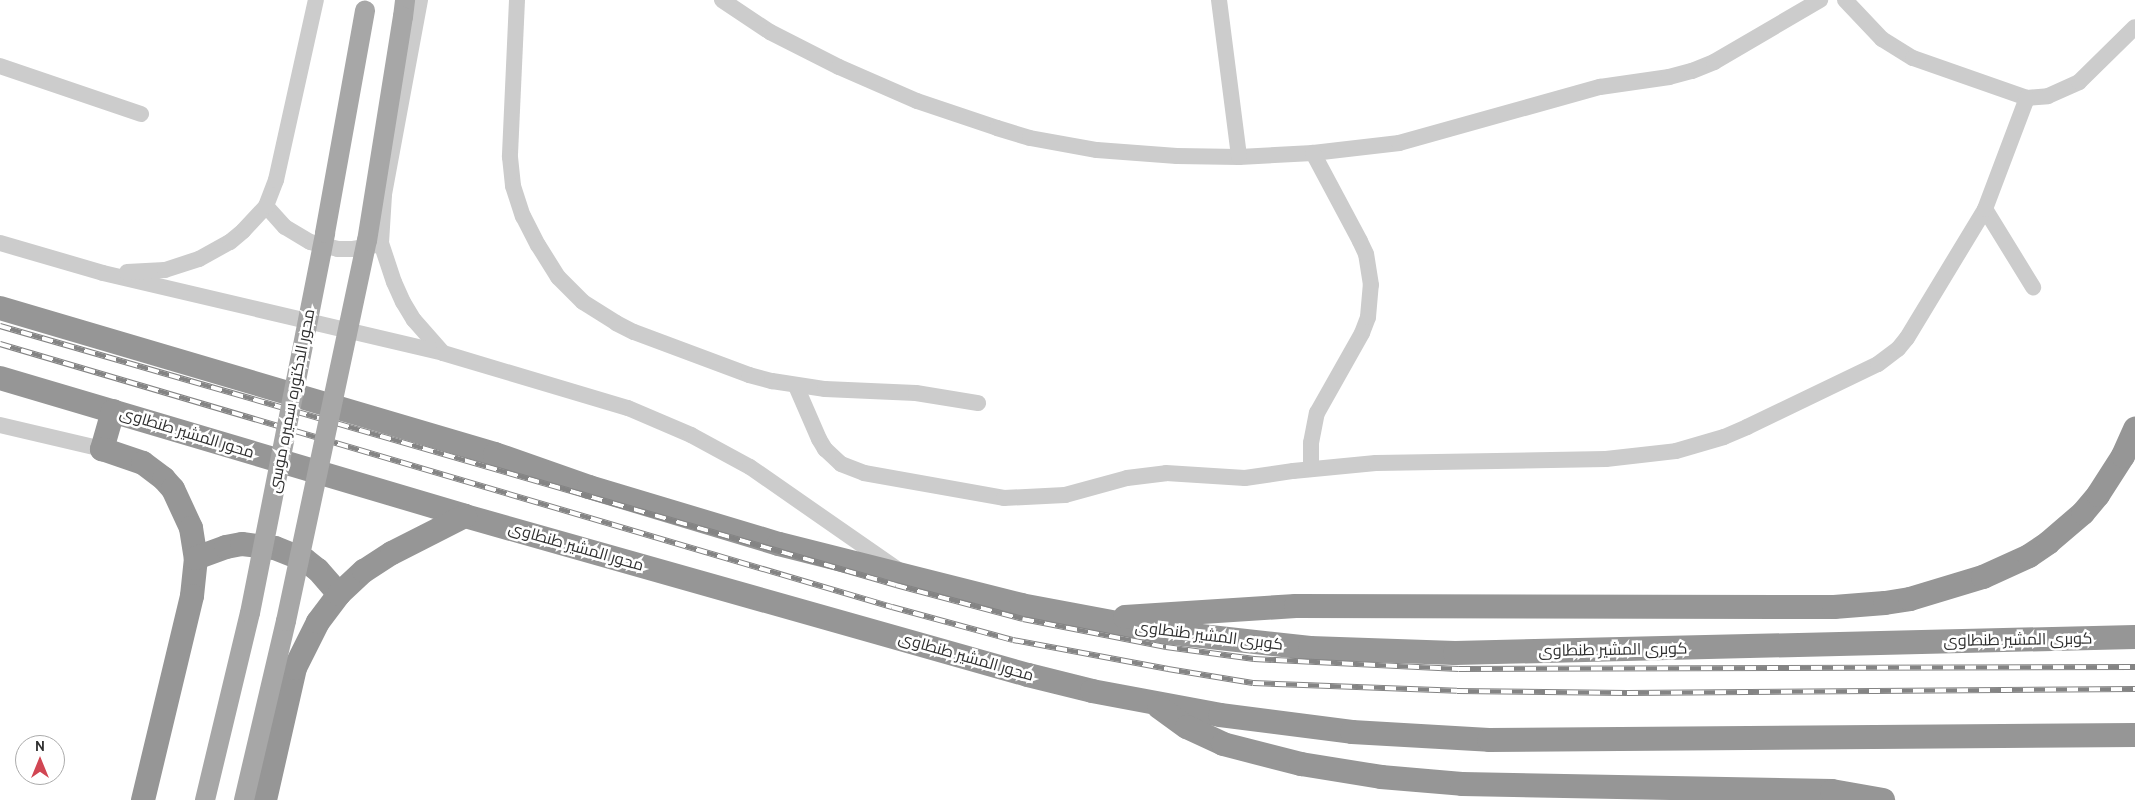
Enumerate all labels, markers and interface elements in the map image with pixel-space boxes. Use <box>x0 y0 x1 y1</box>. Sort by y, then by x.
street label: محور الدكتوره سميره موسى <box>265 307 319 495</box>
street label: محور المشير طنطاوى <box>117 403 257 463</box>
street label: محور المشير طنطاوى <box>506 519 646 575</box>
street label: كوبرى المشير طنطاوى <box>1134 617 1284 655</box>
street label: محور المشير طنطاوى <box>896 629 1036 685</box>
street label: كوبرى المشير طنطاوى <box>1943 629 2093 651</box>
street label: كوبرى المشير طنطاوى <box>1538 639 1688 661</box>
north arrow <box>15 735 65 785</box>
text: N <box>35 737 45 755</box>

